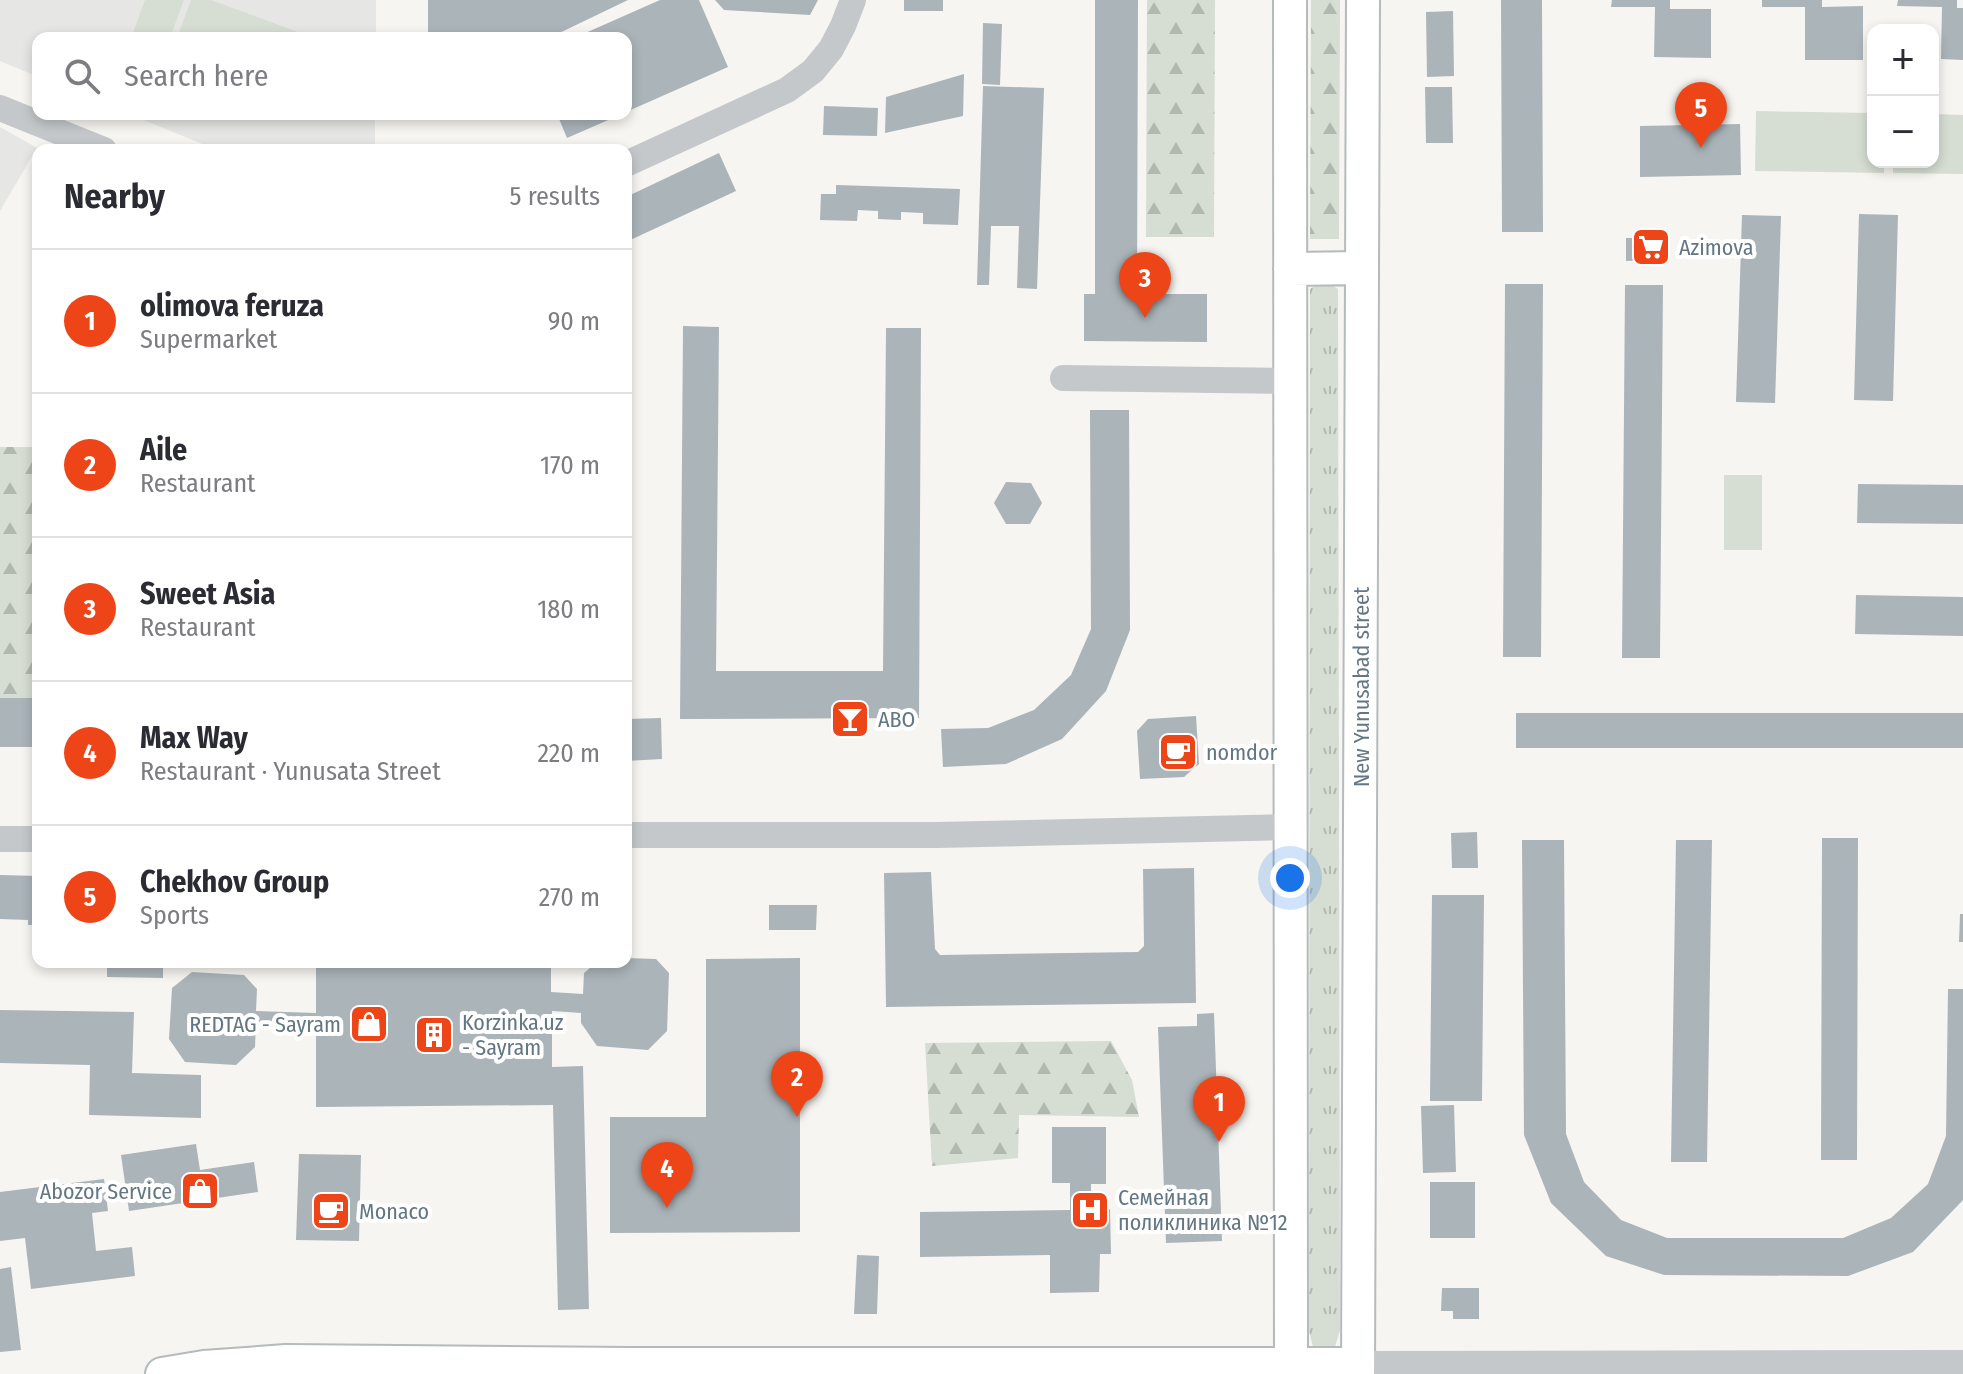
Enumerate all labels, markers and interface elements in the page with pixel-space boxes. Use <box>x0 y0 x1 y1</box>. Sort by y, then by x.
map controls <box>1867 24 1939 168</box>
button: + <box>1867 24 1939 96</box>
search box <box>32 32 632 120</box>
icon: search <box>60 54 104 98</box>
text: Search here <box>124 58 269 94</box>
pin: 5 <box>1675 82 1727 148</box>
button: − <box>1867 96 1939 168</box>
text: Nearby <box>64 176 165 217</box>
text: 5 results <box>510 181 600 212</box>
supermarket icon: Azimova <box>1630 226 1672 268</box>
place label: Azimova <box>1679 234 1753 261</box>
pin: 3 <box>1119 252 1171 318</box>
text: olimova feruza <box>140 288 324 324</box>
text: 1 <box>85 306 96 337</box>
text: 90 m <box>548 306 600 337</box>
text: Supermarket <box>140 324 277 355</box>
text: Aile <box>140 432 187 468</box>
text: 2 <box>84 450 96 481</box>
text: 170 m <box>540 450 600 481</box>
text: Restaurant <box>140 468 256 499</box>
text: Sweet Asia <box>140 576 276 612</box>
street label: New Yunusabad street <box>1348 586 1375 787</box>
text: 3 <box>84 594 96 625</box>
text: 180 m <box>537 594 600 625</box>
text: Restaurant <box>140 612 256 643</box>
bar icon: ABO <box>829 698 871 740</box>
place label: ABO <box>878 706 915 733</box>
text: Max Way <box>140 720 248 756</box>
cafe icon: nomdor <box>1157 731 1199 773</box>
text: 4 <box>83 738 97 769</box>
text: 220 m <box>537 738 600 769</box>
place label: nomdor <box>1206 739 1277 766</box>
text: Restaurant · Yunusata Street <box>140 756 441 787</box>
your location <box>1270 858 1310 898</box>
text: Chekhov Group <box>140 864 329 900</box>
text: 5 <box>84 882 96 913</box>
text: 270 m <box>539 882 600 913</box>
text: Sports <box>140 900 209 931</box>
shop icon: REDTAG - Sayram <box>348 1003 390 1045</box>
place label: Korzinka.uz - Sayram <box>462 1009 564 1061</box>
place label: REDTAG - Sayram <box>189 1011 341 1038</box>
building icon: Korzinka.uz - Sayram <box>413 1014 455 1056</box>
pin: 2 <box>771 1051 823 1117</box>
pin: 1 <box>1193 1076 1245 1142</box>
pin: 4 <box>641 1142 693 1208</box>
shop icon: Abozor Service <box>179 1170 221 1212</box>
place label: Abozor Service <box>40 1178 172 1205</box>
place label: Семейная поликлиника №12 <box>1118 1184 1287 1236</box>
hospital icon: Семейная поликлиника №12 <box>1069 1189 1111 1231</box>
cafe icon: Monaco <box>310 1190 352 1232</box>
place label: Monaco <box>359 1198 429 1225</box>

